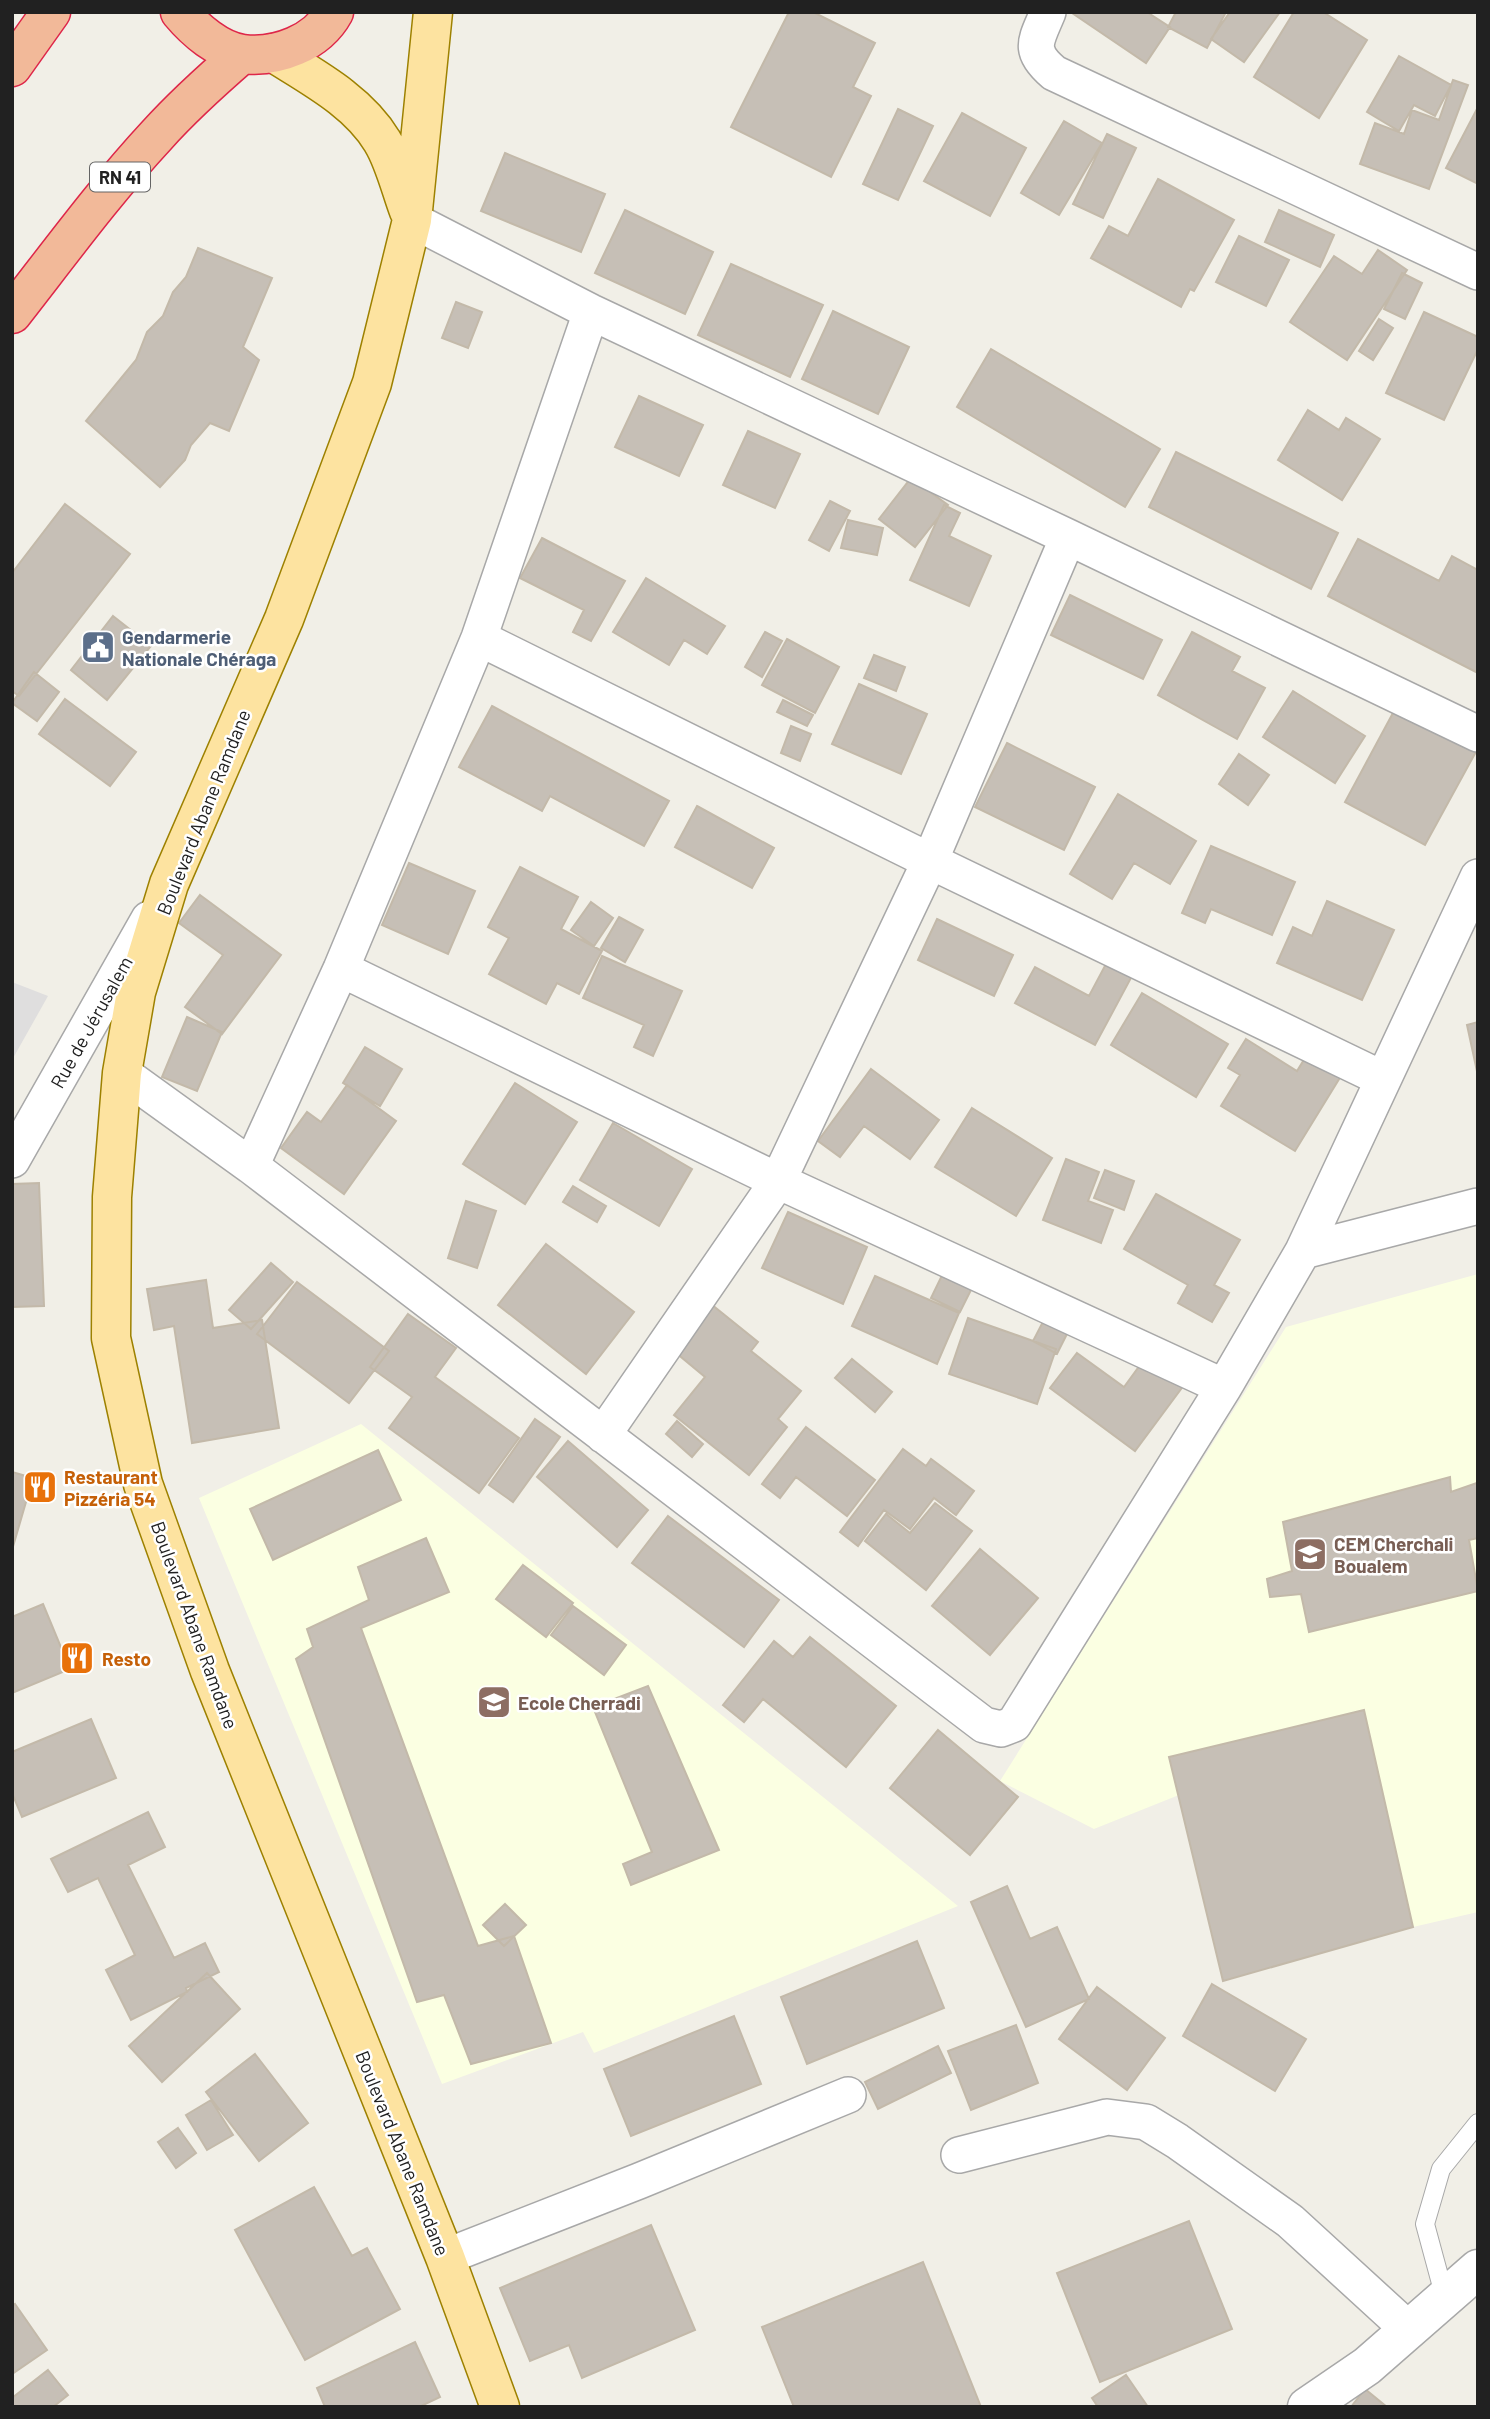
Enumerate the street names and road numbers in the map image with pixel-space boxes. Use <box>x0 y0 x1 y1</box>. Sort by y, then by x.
road number: RN 41 <box>90 162 150 192</box>
street label: Boulevard Abane Ramdane <box>151 706 255 918</box>
street label: Rue de Jérusalem <box>45 952 137 1092</box>
street label: Boulevard Abane Ramdane <box>147 1518 243 1732</box>
street label: Boulevard Abane Ramdane <box>351 2047 455 2259</box>

